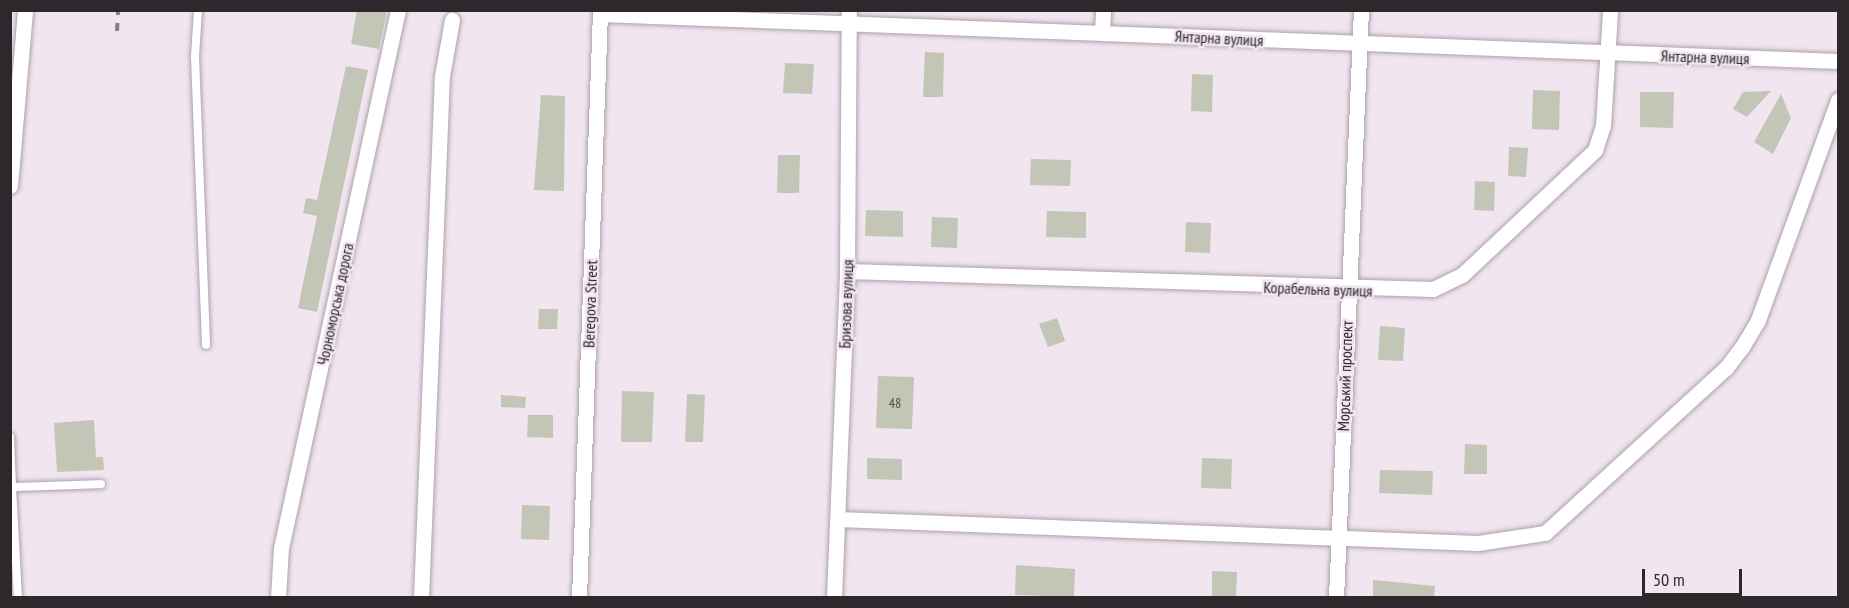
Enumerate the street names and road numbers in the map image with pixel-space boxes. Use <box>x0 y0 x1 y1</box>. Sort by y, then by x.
street label: Янтарна вулиця <box>1174 26 1264 50</box>
street label: Янтарна вулиця <box>1660 46 1750 68</box>
street label: Чорноморська дорога <box>313 241 357 367</box>
street label: Бризова вулиця <box>835 259 857 349</box>
street label: Beregova Street <box>579 260 601 348</box>
street label: Корабельна вулиця <box>1263 278 1373 300</box>
street label: Морський проспект <box>1333 320 1357 432</box>

